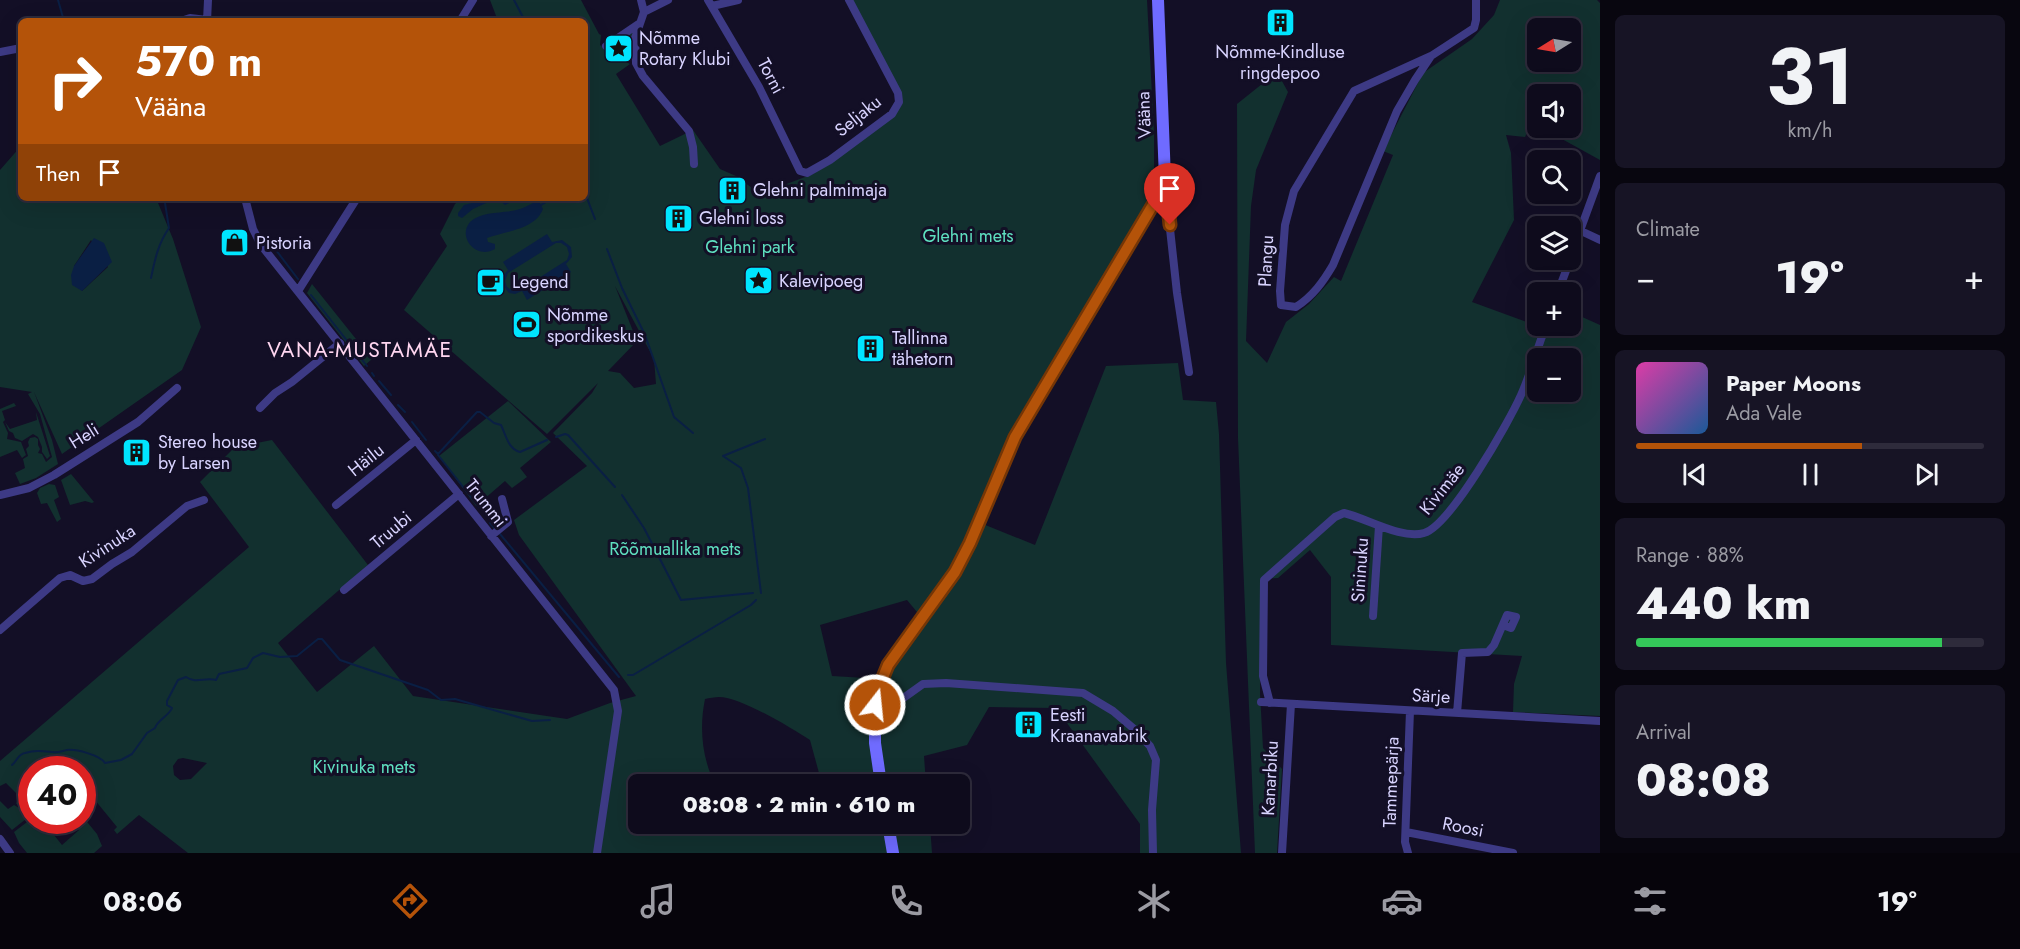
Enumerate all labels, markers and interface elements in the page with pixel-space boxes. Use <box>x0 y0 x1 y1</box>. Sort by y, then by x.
building icon: Nõmme-Kindluse ringdepoo <box>1264 7 1296 39</box>
north arrow <box>1527 18 1581 72</box>
map controls <box>1527 18 1581 402</box>
text: 31 <box>1766 21 1854 133</box>
place label: Nõmme Rotary Klubi <box>639 25 731 72</box>
text: 570 m <box>135 31 262 92</box>
place icon: Nõmme Rotary Klubi <box>602 32 634 64</box>
place label: Nõmme-Kindluse ringdepoo <box>1215 39 1345 86</box>
icon: right <box>36 42 114 120</box>
street label: Torni <box>751 54 791 98</box>
button: sound <box>1527 84 1581 138</box>
text: Vääna <box>135 87 206 126</box>
street label: Seljaku <box>829 89 887 143</box>
street label: Vääna <box>1130 91 1158 139</box>
text: km/h <box>1787 116 1833 145</box>
button: search <box>1527 150 1581 204</box>
icon: arrive <box>93 156 126 189</box>
text: Then <box>36 157 81 189</box>
pin <box>1144 163 1195 225</box>
icon: arrive <box>1153 172 1186 205</box>
building icon: Glehni palmimaja <box>716 174 748 206</box>
place label: Glehni palmimaja <box>753 177 887 203</box>
building icon: Glehni loss <box>662 202 694 234</box>
place label: Glehni loss <box>699 205 784 231</box>
text: Climate <box>1636 215 1700 244</box>
button: layers <box>1527 216 1581 270</box>
park label: Glehni mets <box>922 223 1014 249</box>
shop icon: Pistoria <box>219 227 251 259</box>
place label: Pistoria <box>256 230 311 256</box>
park label: Glehni park <box>705 234 795 260</box>
street label: Plangu <box>1252 234 1280 288</box>
text: 19° <box>1775 245 1844 310</box>
text: − <box>1636 254 1655 301</box>
text: + <box>1964 254 1984 301</box>
place icon: Kalevipoeg <box>742 265 774 297</box>
cafe icon: Legend <box>475 266 507 298</box>
place label: Kalevipoeg <box>779 268 863 294</box>
place label: Legend <box>512 269 569 295</box>
button: + <box>1527 282 1581 336</box>
place label: Nõmme spordikeskus <box>547 302 644 349</box>
sports icon: Nõmme spordikeskus <box>510 309 542 341</box>
place label: Tallinna tähetorn <box>892 325 954 372</box>
building icon: Tallinna tähetorn <box>855 332 887 364</box>
district label: VANA-MUSTAMÄE <box>267 335 453 365</box>
button: − <box>1527 348 1581 402</box>
text: Paper Moons <box>1726 367 1861 399</box>
text: Ada Vale <box>1726 399 1802 428</box>
street label: Heli <box>64 417 104 455</box>
place label: Stereo house by Larsen <box>158 429 257 476</box>
building icon: Stereo house by Larsen <box>121 436 153 468</box>
street label: Häilu <box>342 437 390 483</box>
street label: Kivimäe <box>1413 458 1471 520</box>
icon: previous <box>1678 458 1711 491</box>
icon: pause <box>1794 458 1827 491</box>
icon: next <box>1910 458 1943 491</box>
street label: Trummi <box>459 473 513 533</box>
street label: Truubi <box>365 505 417 555</box>
street label: Kivinuka <box>74 518 140 574</box>
park label: Rõõmuallika mets <box>609 536 741 562</box>
street label: Sininuku <box>1345 537 1375 603</box>
text: Range · 88% <box>1636 541 1744 570</box>
text: 440 km <box>1636 571 1811 636</box>
position arrow <box>843 673 907 737</box>
street label: Särje <box>1411 682 1451 710</box>
place label: Eesti Kraanavabrik <box>1050 702 1147 749</box>
building icon: Eesti Kraanavabrik <box>1013 709 1045 741</box>
text: Arrival <box>1636 718 1691 747</box>
street label: Tammepärja <box>1376 736 1406 828</box>
street label: Kanarbiku <box>1255 740 1285 816</box>
text: 08:08 <box>1636 748 1771 813</box>
park label: Kivinuka mets <box>312 754 416 780</box>
speed limit sign: 40 <box>18 756 96 834</box>
text: 08:08 · 2 min · 610 m <box>683 788 915 820</box>
street label: Roosi <box>1440 810 1486 844</box>
icon: directions <box>389 880 431 922</box>
icon: music <box>637 880 679 922</box>
icon: phone <box>885 880 927 922</box>
icon: climate <box>1133 880 1175 922</box>
icon: car <box>1381 880 1423 922</box>
icon: filters <box>1629 880 1671 922</box>
text: 08:06 <box>103 882 182 921</box>
text: 19° <box>1877 882 1917 921</box>

